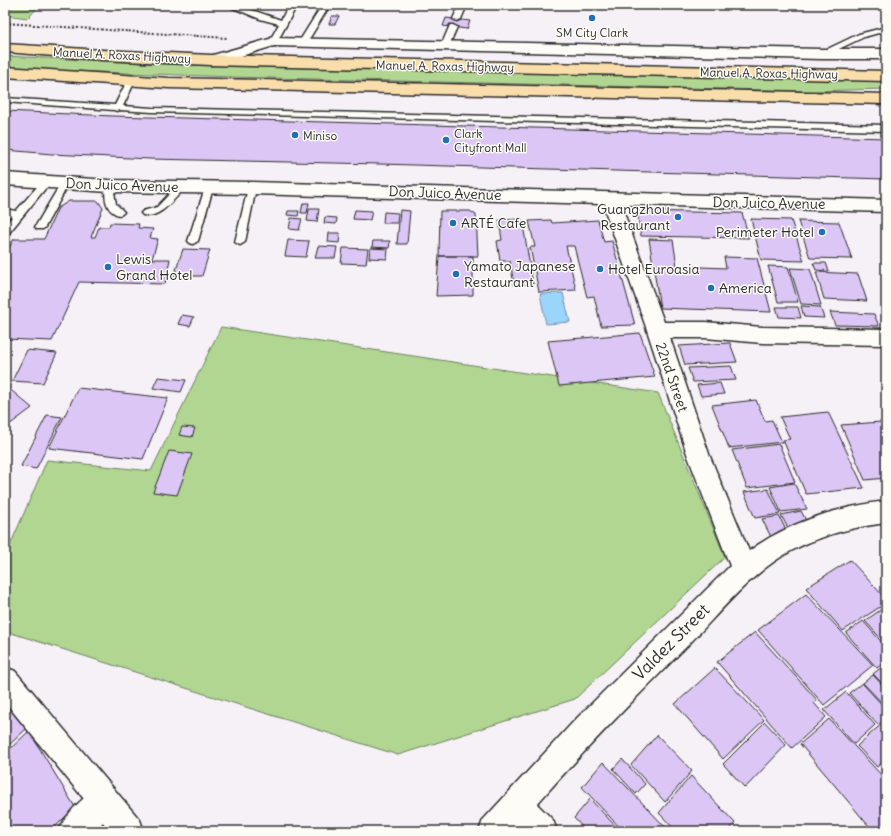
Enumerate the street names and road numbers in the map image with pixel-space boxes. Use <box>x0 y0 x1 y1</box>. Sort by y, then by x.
street label: Manuel A. Roxas Highway <box>53 44 191 66</box>
street label: Manuel A. Roxas Highway <box>376 57 514 75</box>
street label: Manuel A. Roxas Highway <box>700 64 838 82</box>
street label: Don Juico Avenue <box>65 174 179 196</box>
street label: Don Juico Avenue <box>388 182 502 204</box>
street label: Don Juico Avenue <box>712 193 826 213</box>
street label: 22nd Street <box>652 340 692 414</box>
street label: Valdez Street <box>628 599 714 685</box>

